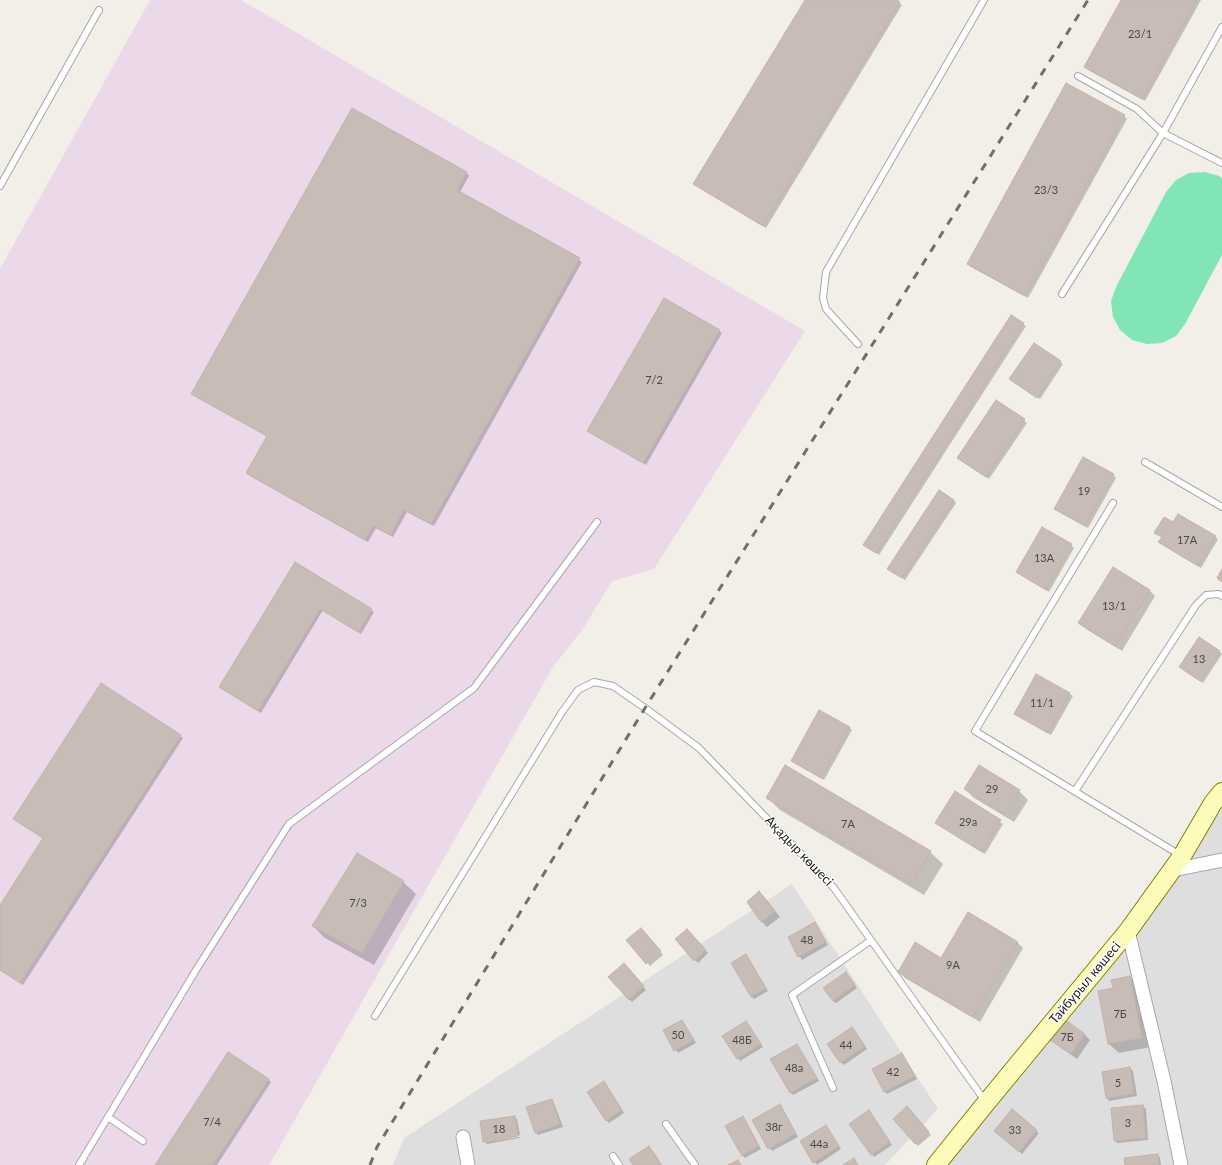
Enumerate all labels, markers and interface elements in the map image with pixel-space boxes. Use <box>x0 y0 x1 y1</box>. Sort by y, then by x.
house number: 23/1 <box>1128 27 1152 41</box>
house number: 23/3 <box>1034 183 1058 197</box>
house number: 7/2 <box>645 373 663 387</box>
house number: 19 <box>1078 484 1090 498</box>
house number: 17А <box>1177 533 1197 547</box>
house number: 13А <box>1034 551 1054 565</box>
house number: 13/1 <box>1102 599 1126 613</box>
house number: 13 <box>1193 652 1205 666</box>
house number: 11/1 <box>1030 696 1054 710</box>
house number: 29 <box>986 782 998 796</box>
street label: Ақадыр көшесі <box>762 813 836 889</box>
house number: 29а <box>959 815 977 829</box>
house number: 7А <box>841 817 855 831</box>
house number: 7/3 <box>349 896 367 910</box>
house number: 48 <box>801 933 813 947</box>
street label: Тайбурыл көшесі <box>1046 939 1124 1027</box>
house number: 9А <box>946 958 960 972</box>
house number: 7Б <box>1113 1007 1127 1021</box>
house number: 50 <box>672 1028 684 1042</box>
house number: 7Б <box>1060 1030 1074 1044</box>
house number: 48Б <box>732 1033 752 1047</box>
house number: 44 <box>840 1038 852 1052</box>
house number: 48а <box>785 1061 803 1075</box>
house number: 42 <box>887 1065 899 1079</box>
house number: 5 <box>1115 1076 1121 1090</box>
house number: 7/4 <box>203 1115 221 1129</box>
house number: 3 <box>1125 1116 1131 1130</box>
house number: 38г <box>765 1120 783 1134</box>
house number: 18 <box>493 1122 505 1136</box>
house number: 33 <box>1009 1123 1021 1137</box>
house number: 44а <box>810 1137 828 1151</box>

